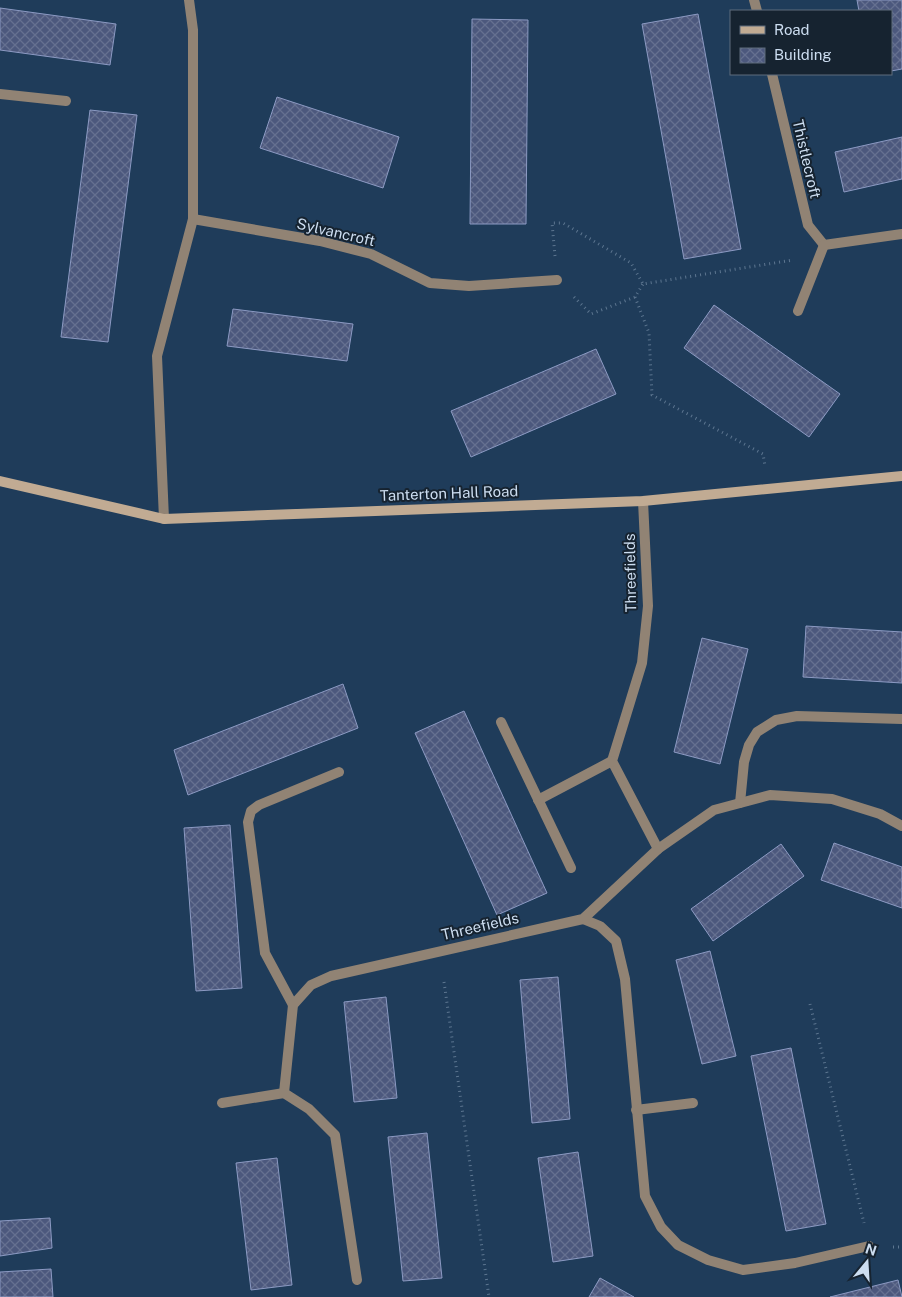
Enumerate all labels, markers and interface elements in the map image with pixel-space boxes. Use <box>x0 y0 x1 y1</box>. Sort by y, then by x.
legend <box>730 10 892 75</box>
text: Road <box>774 21 810 38</box>
text: Building <box>774 46 832 63</box>
street label: Thistlecroft <box>790 118 824 200</box>
street label: Sylvancroft <box>295 215 377 249</box>
street label: Tanterton Hall Road <box>379 482 519 504</box>
street label: Threefields <box>621 533 639 613</box>
street label: Threefields <box>440 909 520 943</box>
north arrow <box>842 1237 892 1287</box>
text: N <box>863 1240 879 1259</box>

